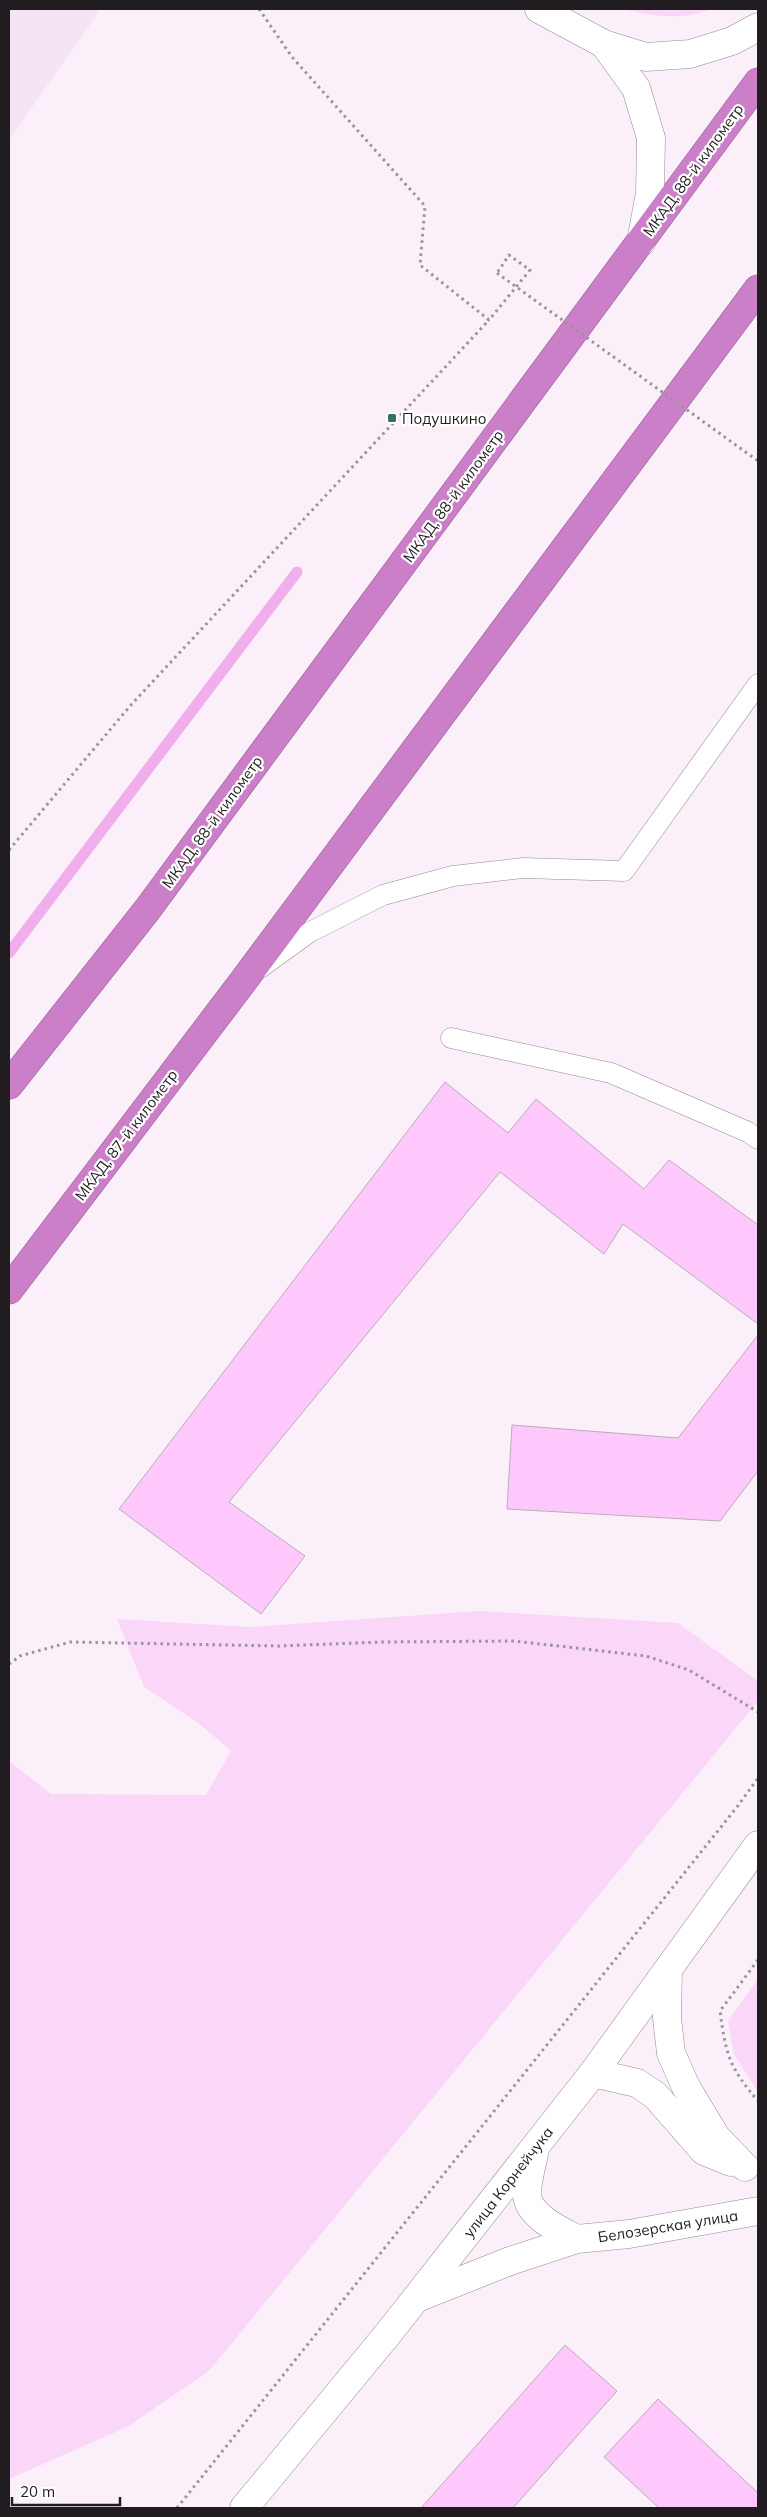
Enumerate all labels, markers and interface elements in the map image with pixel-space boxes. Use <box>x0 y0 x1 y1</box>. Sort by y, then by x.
street label: МКАД, 88-й километр <box>639 100 747 240</box>
place label: Подушкино <box>402 409 486 428</box>
marker: Подушкино <box>386 412 398 424</box>
street label: МКАД, 88-й километр <box>399 426 507 566</box>
street label: МКАД, 88-й километр <box>158 752 266 892</box>
street label: МКАД, 87-й километр <box>71 1066 181 1204</box>
street label: улица Корнейчука <box>459 2123 557 2241</box>
street label: Белозерская улица <box>597 2206 739 2246</box>
scale bar <box>12 2474 120 2506</box>
text: 20 m <box>20 2482 55 2501</box>

